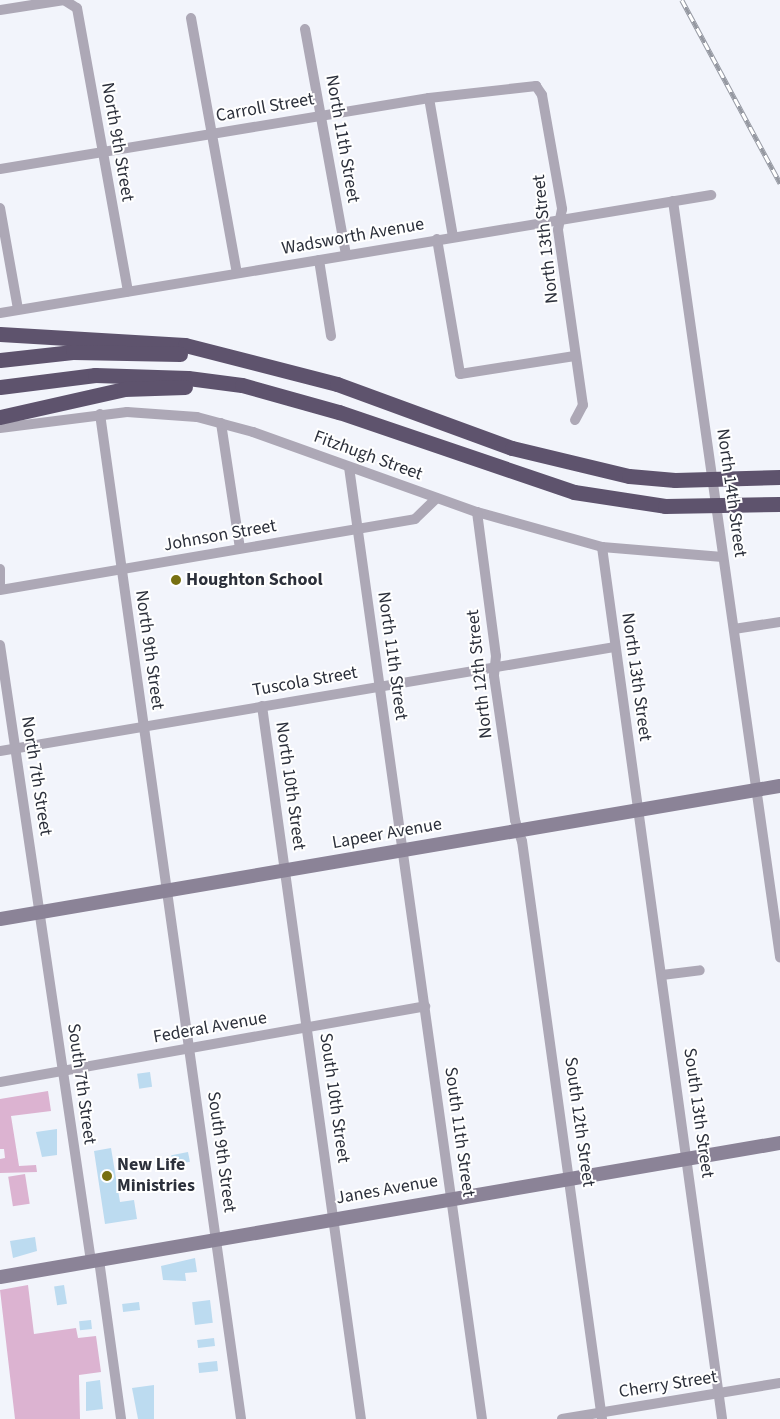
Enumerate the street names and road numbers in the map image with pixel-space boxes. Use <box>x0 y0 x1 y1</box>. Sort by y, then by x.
street label: North 11th Street <box>320 73 364 205</box>
street label: North 9th Street <box>96 81 138 203</box>
street label: Carroll Street <box>214 89 316 127</box>
street label: North 13th Street <box>528 173 564 305</box>
street label: Wadsworth Avenue <box>280 214 426 260</box>
street label: Fitzhugh Street <box>311 426 425 486</box>
street label: North 14th Street <box>711 427 751 559</box>
street label: Johnson Street <box>162 515 278 557</box>
street label: North 9th Street <box>130 589 168 711</box>
street label: North 11th Street <box>372 590 412 722</box>
street label: North 12th Street <box>462 608 498 740</box>
street label: North 13th Street <box>616 611 656 743</box>
street label: Tuscola Street <box>251 662 359 702</box>
street label: North 7th Street <box>16 715 56 837</box>
street label: North 10th Street <box>270 720 310 852</box>
street label: Lapeer Avenue <box>330 814 444 854</box>
street label: Federal Avenue <box>151 1007 269 1049</box>
street label: South 7th Street <box>62 1022 100 1146</box>
street label: South 10th Street <box>314 1032 354 1164</box>
street label: South 13th Street <box>678 1047 718 1179</box>
street label: South 12th Street <box>559 1056 599 1188</box>
street label: South 11th Street <box>439 1066 479 1198</box>
street label: South 9th Street <box>202 1090 240 1214</box>
street label: Janes Avenue <box>334 1170 440 1210</box>
street label: Cherry Street <box>617 1367 719 1403</box>

